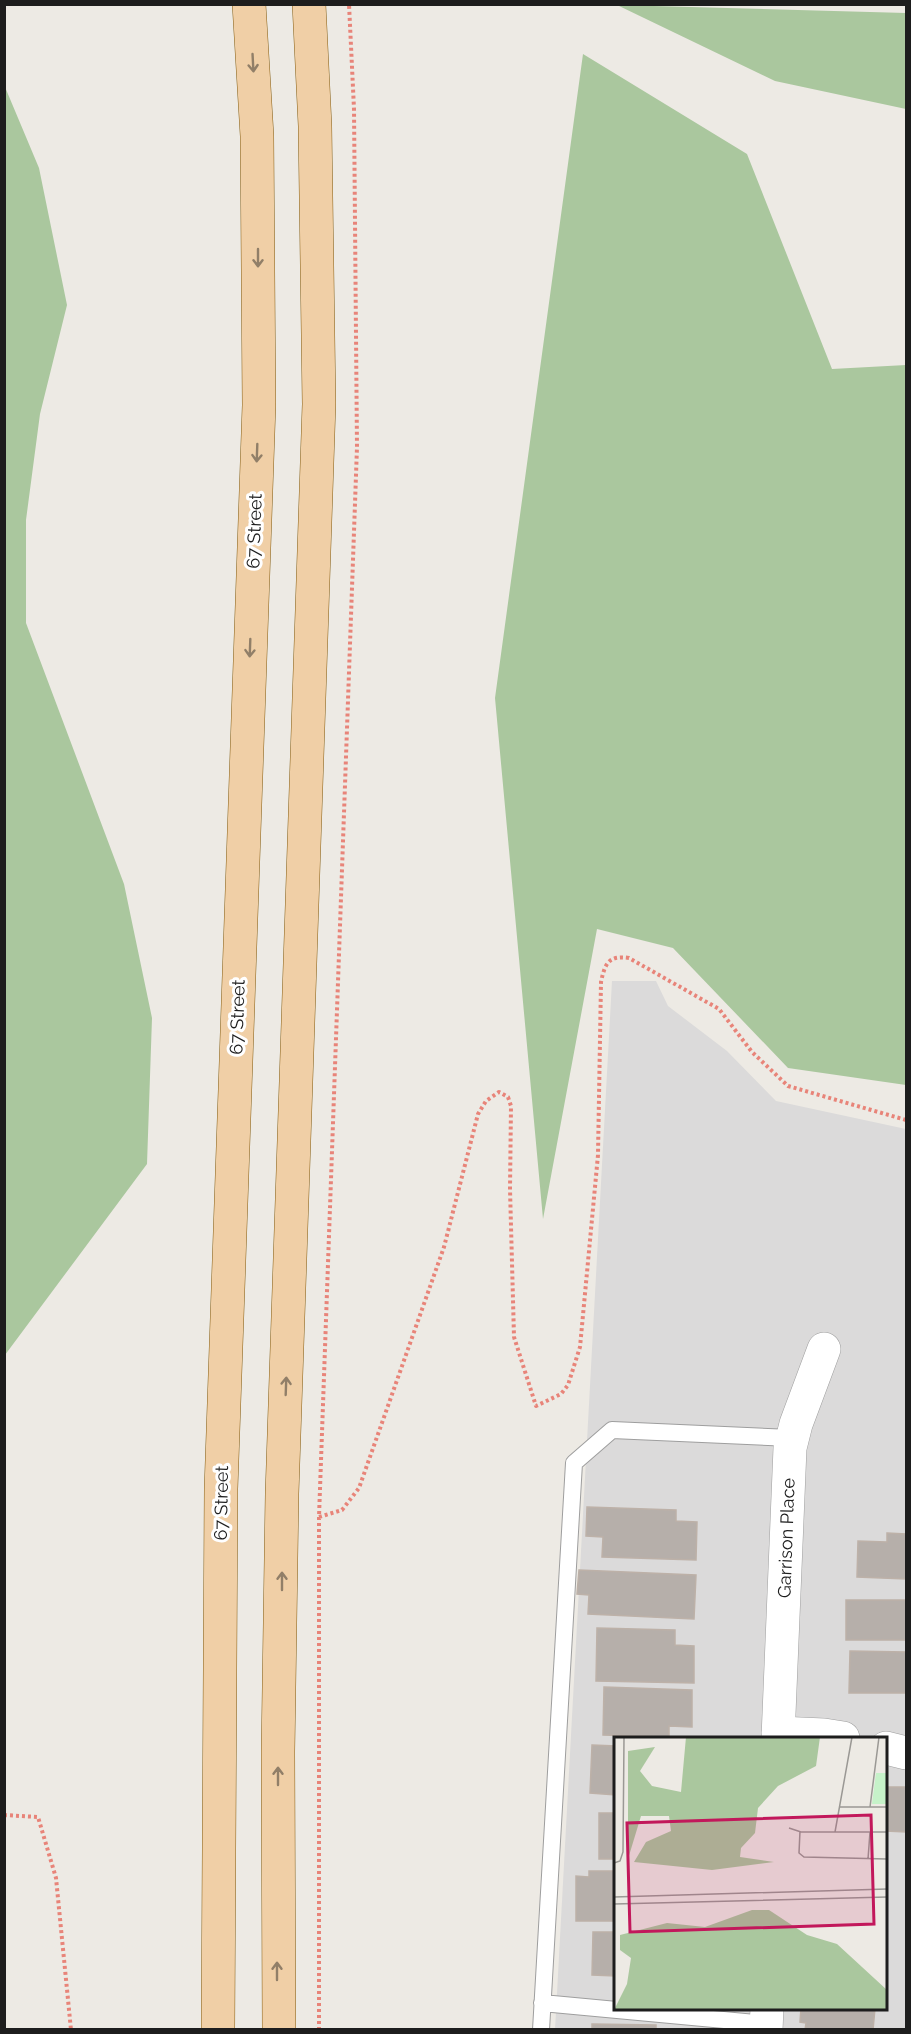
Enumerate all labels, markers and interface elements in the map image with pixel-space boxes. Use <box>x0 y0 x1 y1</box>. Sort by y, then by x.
one-way arrow <box>247 52 258 72</box>
one-way arrow <box>252 247 264 267</box>
one-way arrow <box>251 442 263 462</box>
street label: 67 Street <box>242 493 266 569</box>
one-way arrow <box>245 637 256 657</box>
street label: 67 Street <box>225 979 249 1055</box>
one-way arrow <box>280 1377 291 1397</box>
street label: 67 Street <box>210 1465 232 1541</box>
street label: Garrison Place <box>773 1477 799 1598</box>
one-way arrow <box>276 1572 288 1592</box>
inset map <box>614 1737 887 2010</box>
one-way arrow <box>272 1767 284 1787</box>
one-way arrow <box>271 1962 283 1982</box>

